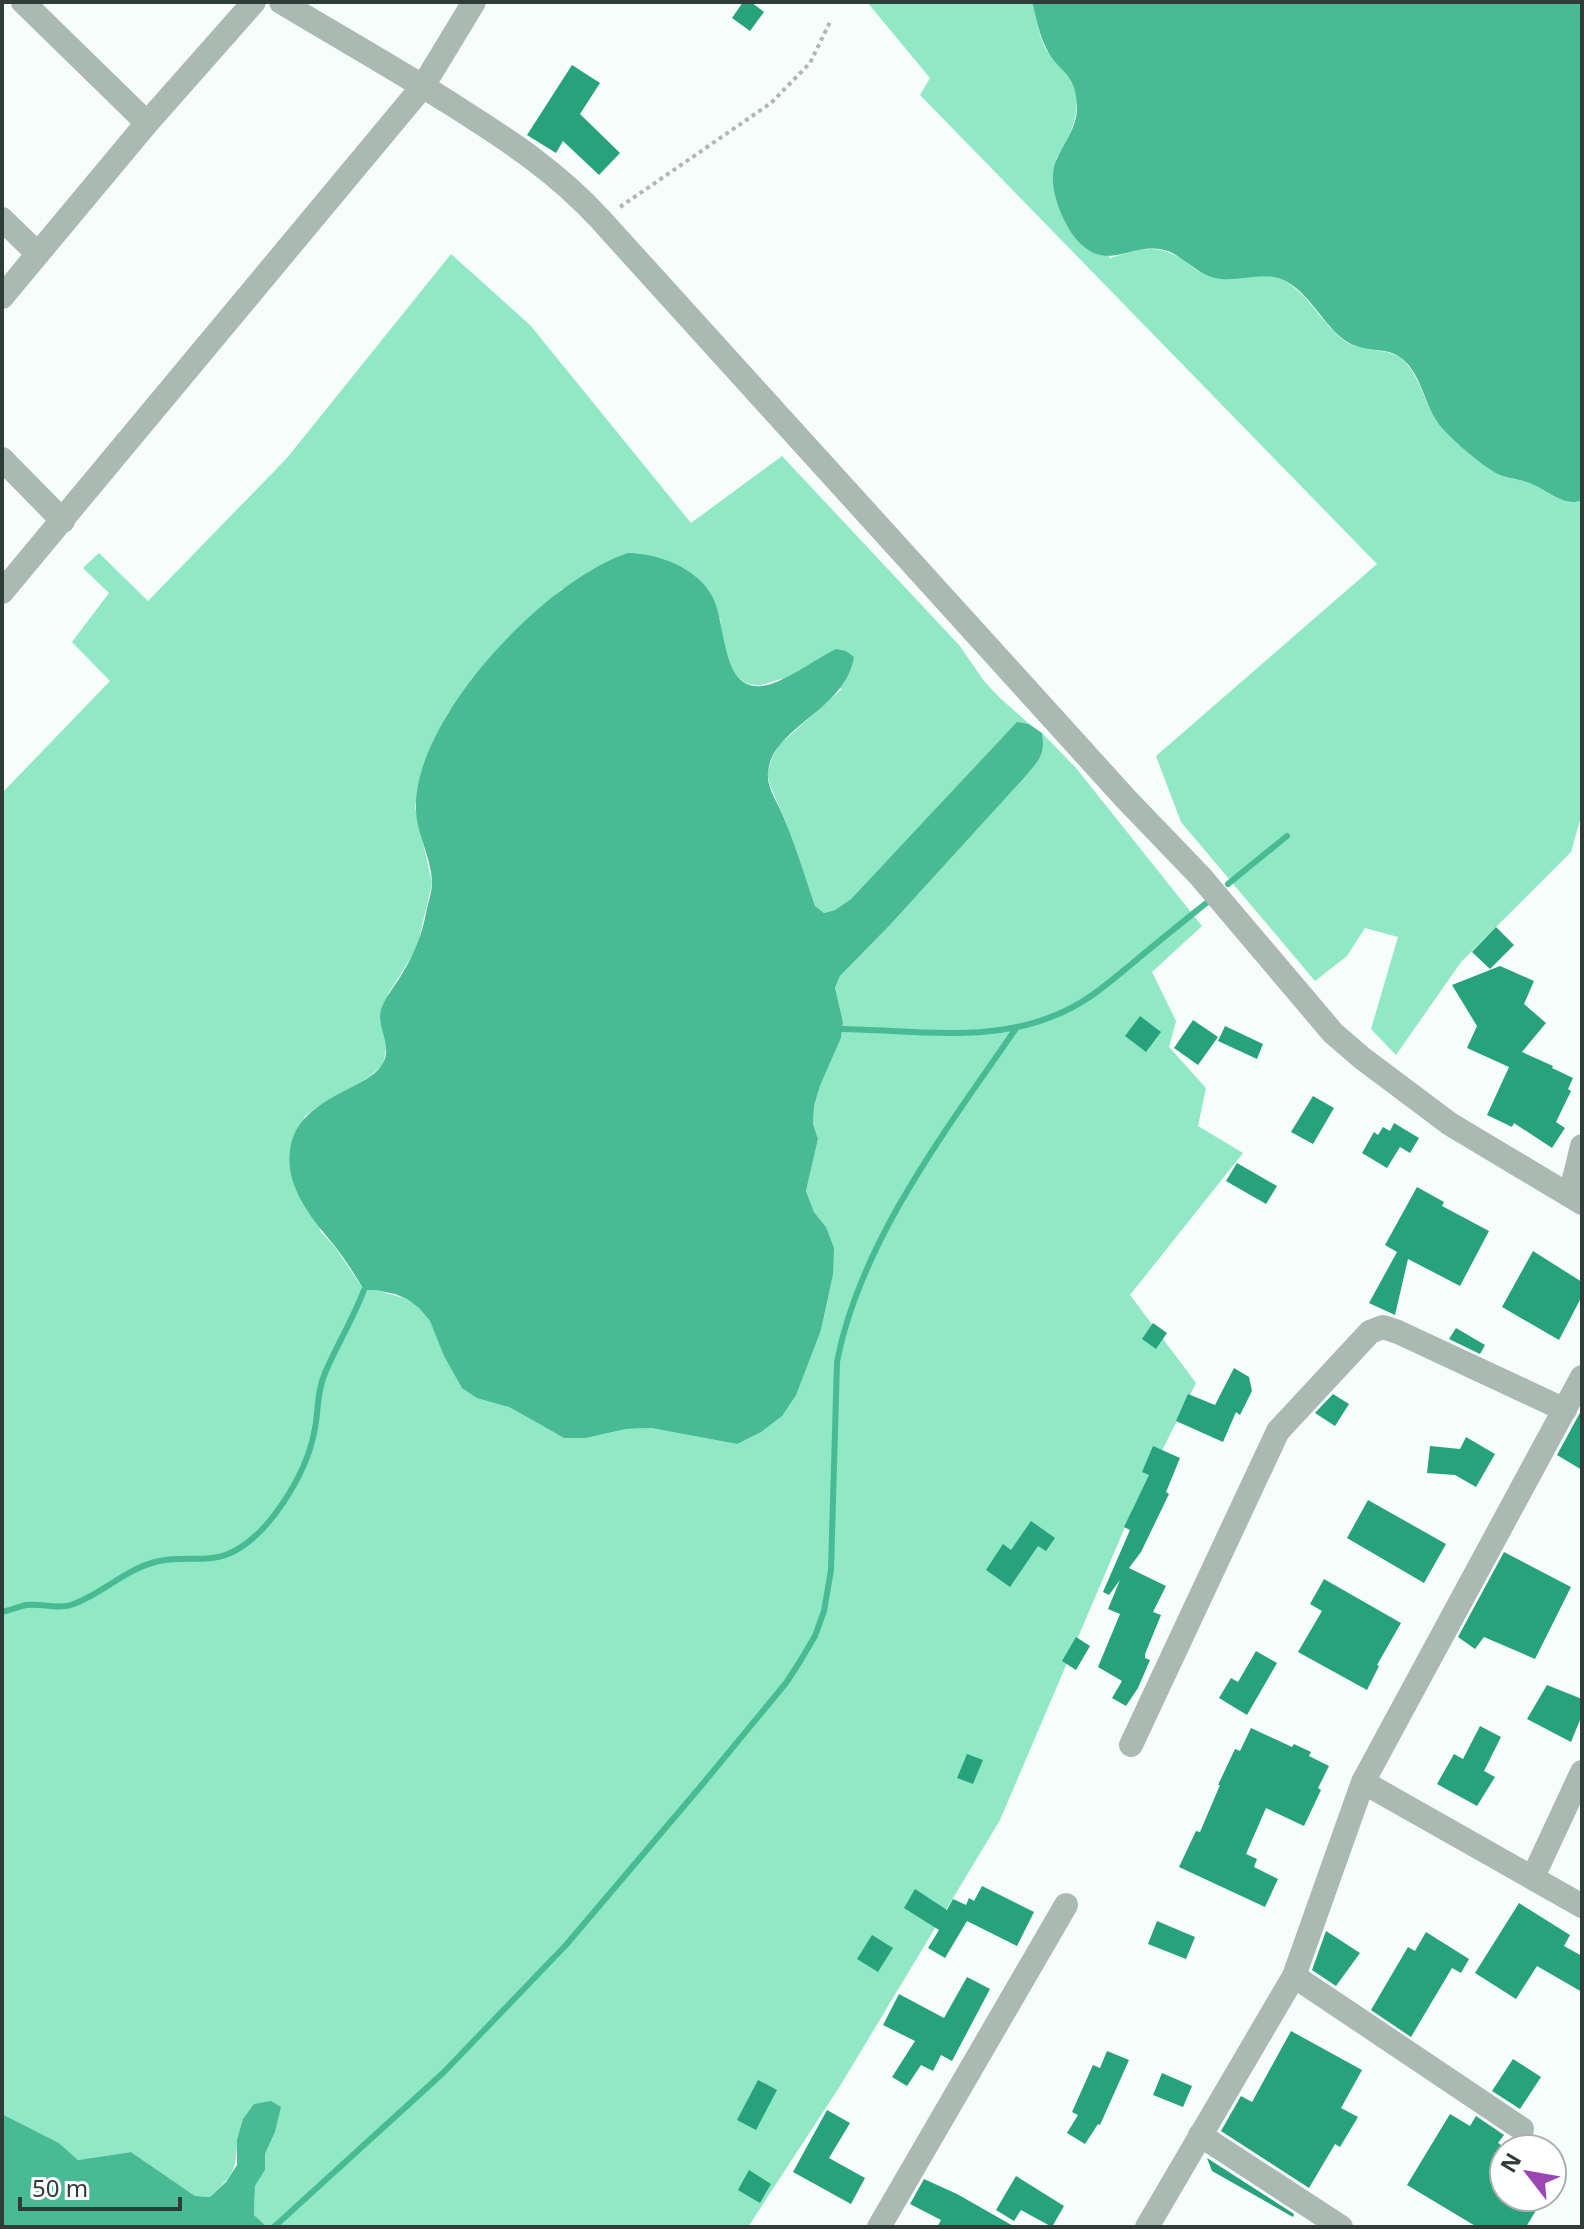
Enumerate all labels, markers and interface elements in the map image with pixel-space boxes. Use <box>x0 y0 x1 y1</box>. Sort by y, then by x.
north arrow <box>1488 2133 1568 2213</box>
text: N <box>1493 2147 1527 2178</box>
scale bar <box>20 2161 180 2211</box>
text: 50 m <box>32 2171 88 2204</box>

